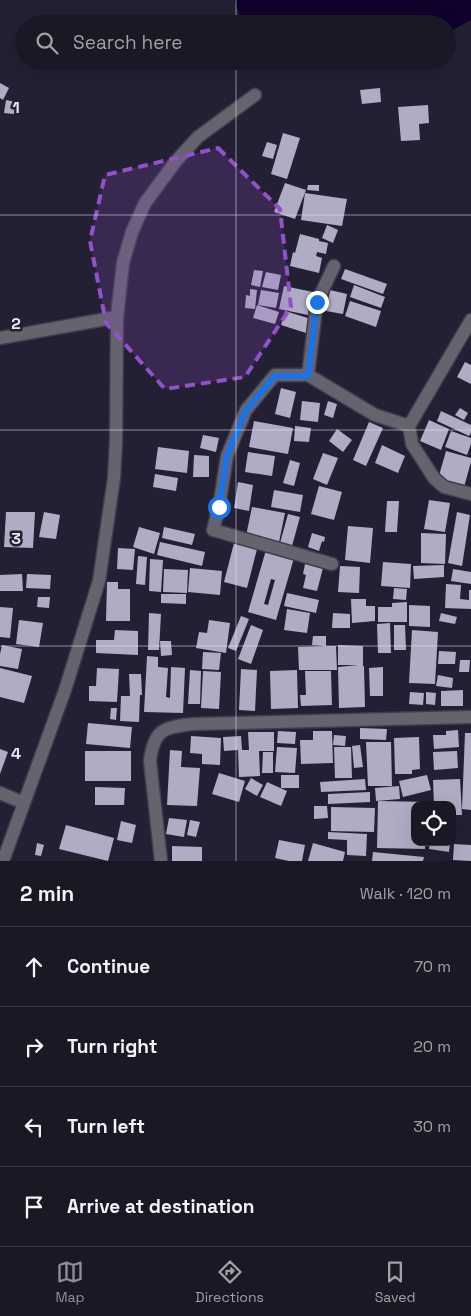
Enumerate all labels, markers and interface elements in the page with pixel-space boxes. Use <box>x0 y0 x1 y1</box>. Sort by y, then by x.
search box <box>15 15 456 70</box>
icon: search <box>33 29 61 57</box>
text: Search here <box>73 30 183 55</box>
text: 1 <box>12 97 20 118</box>
route end <box>306 291 329 314</box>
text: 2 <box>11 313 21 334</box>
route start <box>208 496 231 519</box>
text: 3 <box>11 528 21 549</box>
text: 4 <box>11 743 21 764</box>
map controls <box>411 801 456 846</box>
button: locate <box>411 801 456 846</box>
text: 2 min <box>20 880 74 907</box>
text: Walk · 120 m <box>360 883 451 904</box>
icon: ahead <box>20 953 48 981</box>
text: Continue <box>67 954 150 979</box>
text: 70 m <box>414 956 451 977</box>
icon: right <box>20 1033 48 1061</box>
text: Turn right <box>67 1034 157 1059</box>
text: 20 m <box>413 1036 451 1057</box>
icon: left <box>20 1113 48 1141</box>
text: Turn left <box>67 1114 145 1139</box>
text: 30 m <box>413 1116 451 1137</box>
icon: arrive <box>20 1193 48 1221</box>
text: Arrive at destination <box>67 1194 255 1219</box>
tab: Map <box>55 1258 85 1306</box>
tab: Directions <box>195 1258 264 1306</box>
tab: Saved <box>375 1258 416 1306</box>

